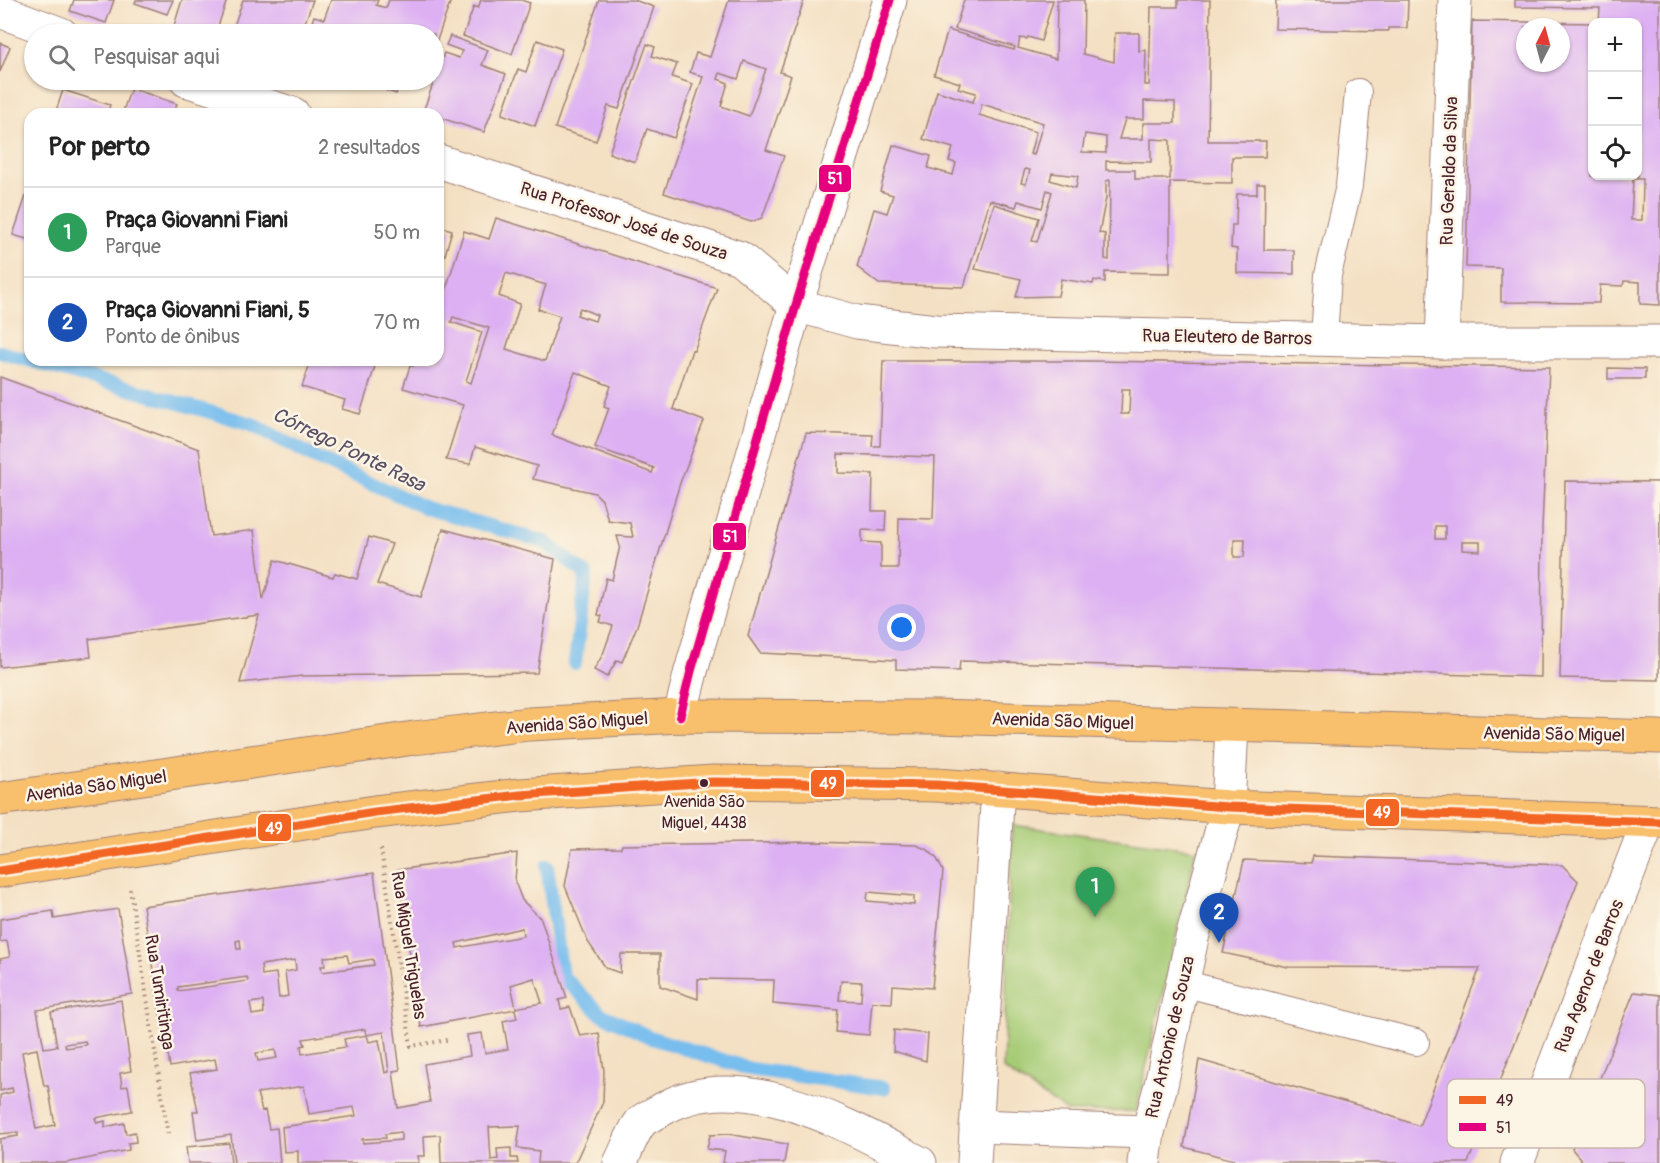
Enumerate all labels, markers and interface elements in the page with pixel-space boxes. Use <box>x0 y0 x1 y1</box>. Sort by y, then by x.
north arrow <box>1516 18 1570 72</box>
map controls <box>1588 18 1642 180</box>
button: + <box>1588 18 1642 72</box>
search box <box>24 24 444 90</box>
icon: search <box>45 41 78 74</box>
text: Pesquisar aqui <box>93 43 219 71</box>
button: − <box>1588 72 1642 126</box>
street label: Rua Geraldo da Silva <box>1435 96 1464 246</box>
button: locate <box>1588 126 1642 180</box>
text: Por perto <box>48 131 150 163</box>
text: 2 resultados <box>318 135 420 160</box>
line badge: 51 <box>818 164 852 193</box>
text: 51 <box>828 169 842 189</box>
street label: Rua Professor José de Souza <box>517 177 730 266</box>
text: Praça Giovanni Fiani <box>105 206 288 234</box>
text: 1 <box>64 220 71 245</box>
text: 50 m <box>373 220 420 245</box>
text: Parque <box>105 234 161 259</box>
text: Praça Giovanni Fiani, 5 <box>105 296 310 324</box>
text: 2 <box>62 310 73 335</box>
text: 70 m <box>374 310 420 335</box>
text: Ponto de ônibus <box>105 324 240 349</box>
street label: Rua Eleutero de Barros <box>1142 325 1312 350</box>
water label: Córrego Ponte Rasa <box>269 402 430 498</box>
line badge: 51 <box>712 522 747 551</box>
text: 51 <box>723 527 737 547</box>
your location <box>887 613 916 642</box>
street label: Avenida São Miguel <box>505 707 649 740</box>
street label: Avenida São Miguel <box>991 708 1135 735</box>
street label: Avenida São Miguel <box>1483 722 1625 747</box>
street label: Avenida São Miguel <box>24 765 168 808</box>
line badge: 49 <box>810 769 845 798</box>
text: 49 <box>819 774 837 794</box>
marker: Avenida São Miguel, 4438 <box>698 777 710 789</box>
place label: Avenida São Miguel, 4438 <box>661 792 747 833</box>
line badge: 49 <box>1365 798 1400 827</box>
text: 49 <box>1373 803 1391 823</box>
line badge: 49 <box>257 813 292 842</box>
text: 49 <box>265 819 283 839</box>
pin: 1 <box>1076 868 1114 917</box>
street label: Rua Miguel Triguelas <box>385 869 432 1021</box>
pin: 2 <box>1200 894 1238 943</box>
street label: Rua Agenor de Barros <box>1550 896 1629 1056</box>
street label: Rua Tumiritinga <box>139 933 180 1051</box>
street label: Rua Antonio de Souza <box>1141 954 1200 1121</box>
legend <box>1447 1079 1645 1148</box>
text: 49 <box>1496 1091 1514 1111</box>
text: 51 <box>1496 1118 1511 1138</box>

